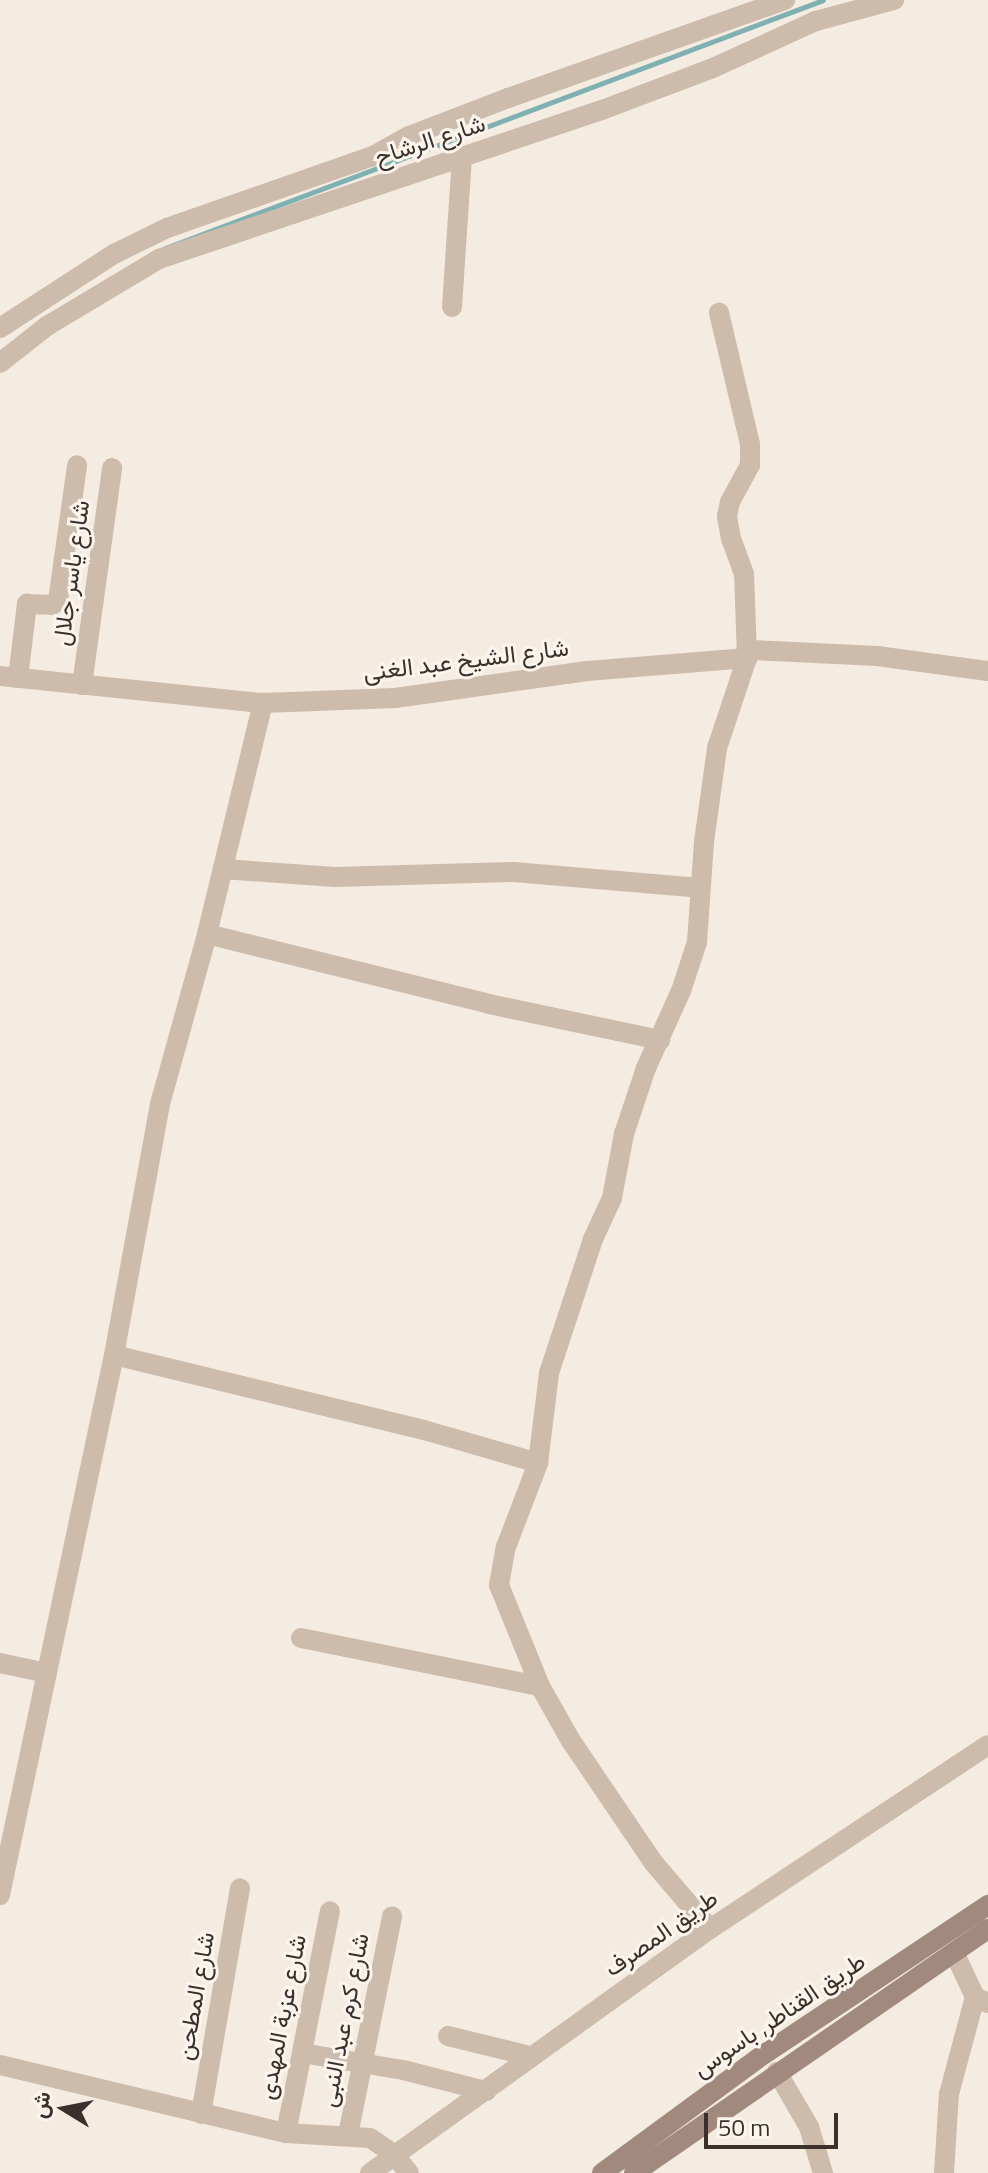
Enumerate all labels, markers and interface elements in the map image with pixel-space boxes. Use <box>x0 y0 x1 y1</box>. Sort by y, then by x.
street label: شارع الرشاح <box>371 109 489 171</box>
street label: شارع ياسر جلال <box>47 498 95 648</box>
street label: شارع الشيخ عبد الغنى <box>362 633 570 687</box>
street label: طريق المصرف <box>599 1884 723 1982</box>
street label: شارع المطحن <box>170 1930 220 2062</box>
street label: شارع كرم عبد النبى <box>313 1931 375 2109</box>
street label: شارع عزبة المهدى <box>252 1932 312 2102</box>
street label: طريق القناطر, باسوس <box>687 1947 871 2083</box>
north arrow <box>24 2069 104 2149</box>
text: ش <box>21 2089 59 2121</box>
scale bar <box>708 2097 842 2147</box>
text: 50 m <box>718 2109 770 2145</box>

